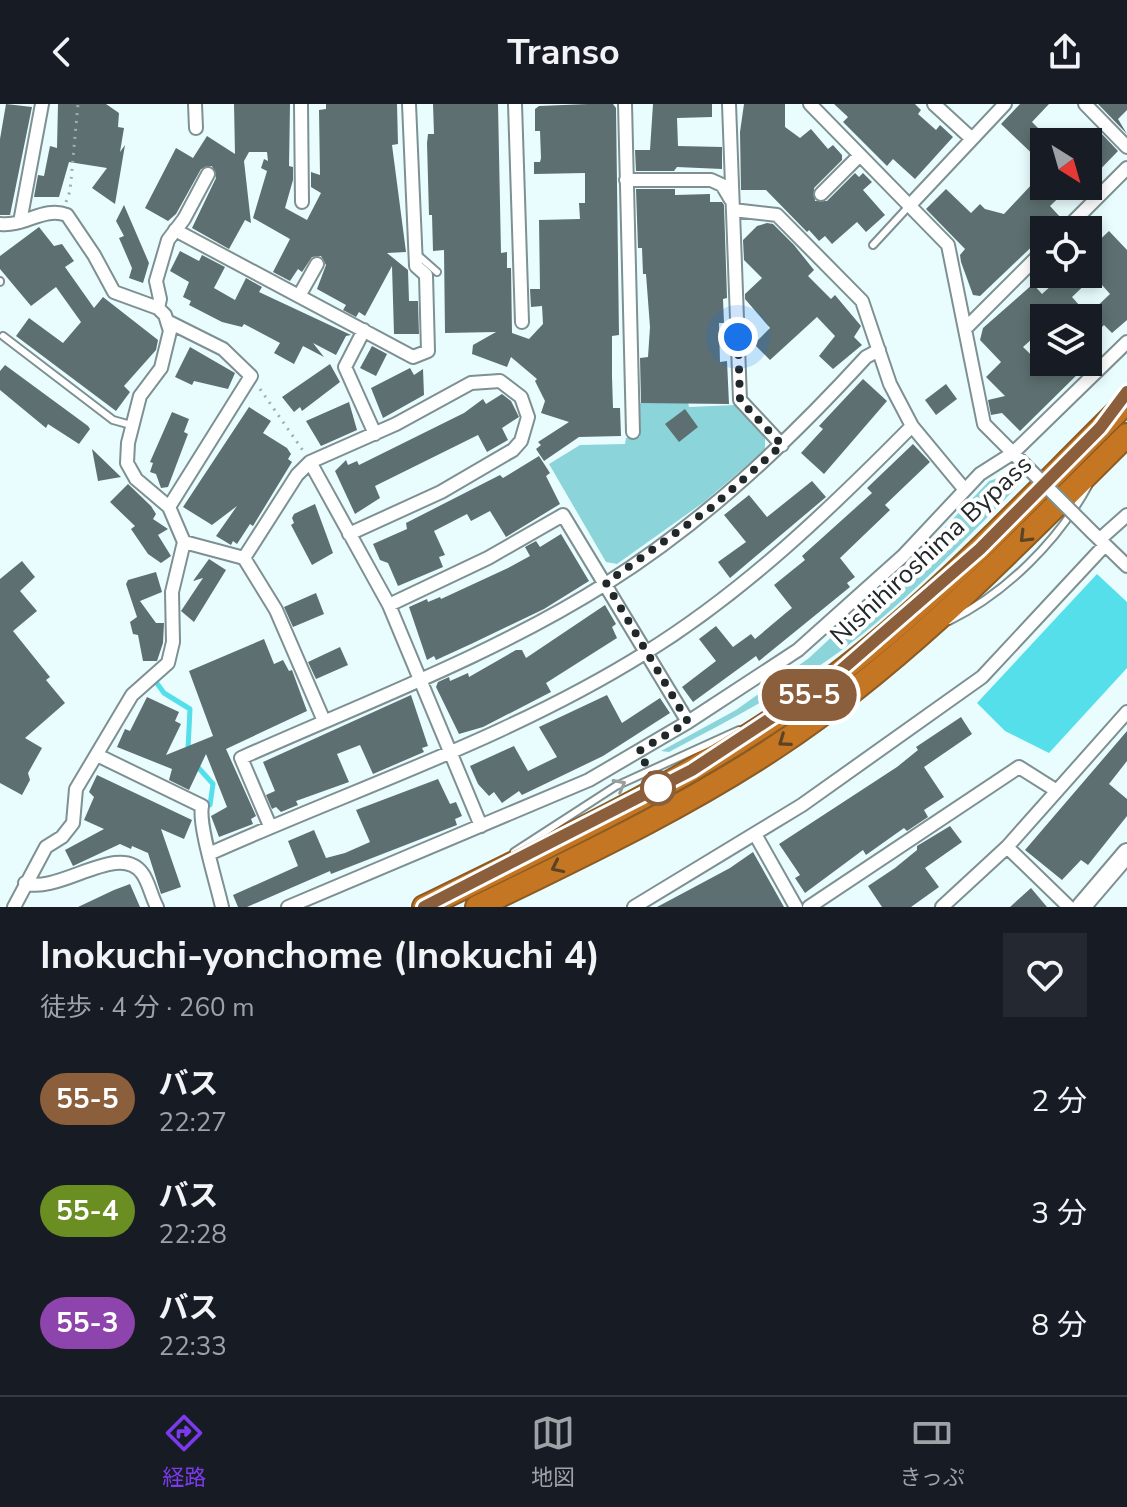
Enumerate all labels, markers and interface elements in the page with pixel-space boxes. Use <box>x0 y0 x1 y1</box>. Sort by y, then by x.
text: Transo <box>507 28 620 77</box>
icon: back <box>40 30 84 74</box>
icon: share <box>1043 30 1087 74</box>
north arrow <box>1030 128 1102 200</box>
map controls <box>1030 128 1102 376</box>
button: locate <box>1030 216 1102 288</box>
button: layers <box>1030 304 1102 376</box>
your location <box>718 317 758 357</box>
street label: Nishihiroshima Bypass <box>823 447 1039 653</box>
one-way arrow <box>1020 528 1034 542</box>
line badge: 55-5 <box>753 669 865 721</box>
text: 55-5 <box>778 676 840 714</box>
one-way arrow <box>778 731 793 746</box>
unlabelled marker <box>641 771 675 805</box>
one-way arrow <box>612 779 627 794</box>
one-way arrow <box>551 858 566 873</box>
text: Inokuchi-yonchome (Inokuchi 4) <box>40 930 600 981</box>
button: heart <box>1003 933 1087 1017</box>
text: 徒歩 · 4 分 · 260 m <box>40 990 255 1025</box>
text: バス <box>159 1064 219 1105</box>
text: 55-5 <box>56 1080 119 1118</box>
text: 2 分 <box>1031 1081 1087 1122</box>
text: 22:27 <box>159 1105 227 1140</box>
text: バス <box>159 1176 219 1217</box>
text: 55-4 <box>56 1192 119 1230</box>
text: 3 分 <box>1031 1193 1087 1234</box>
text: 22:28 <box>159 1217 227 1252</box>
text: バス <box>159 1288 219 1329</box>
text: 55-3 <box>56 1304 119 1342</box>
text: 8 分 <box>1031 1305 1087 1346</box>
text: 22:33 <box>159 1329 227 1364</box>
tab: 経路 <box>162 1411 206 1493</box>
tab: 地図 <box>531 1411 575 1493</box>
tab: きっぷ <box>900 1411 965 1493</box>

